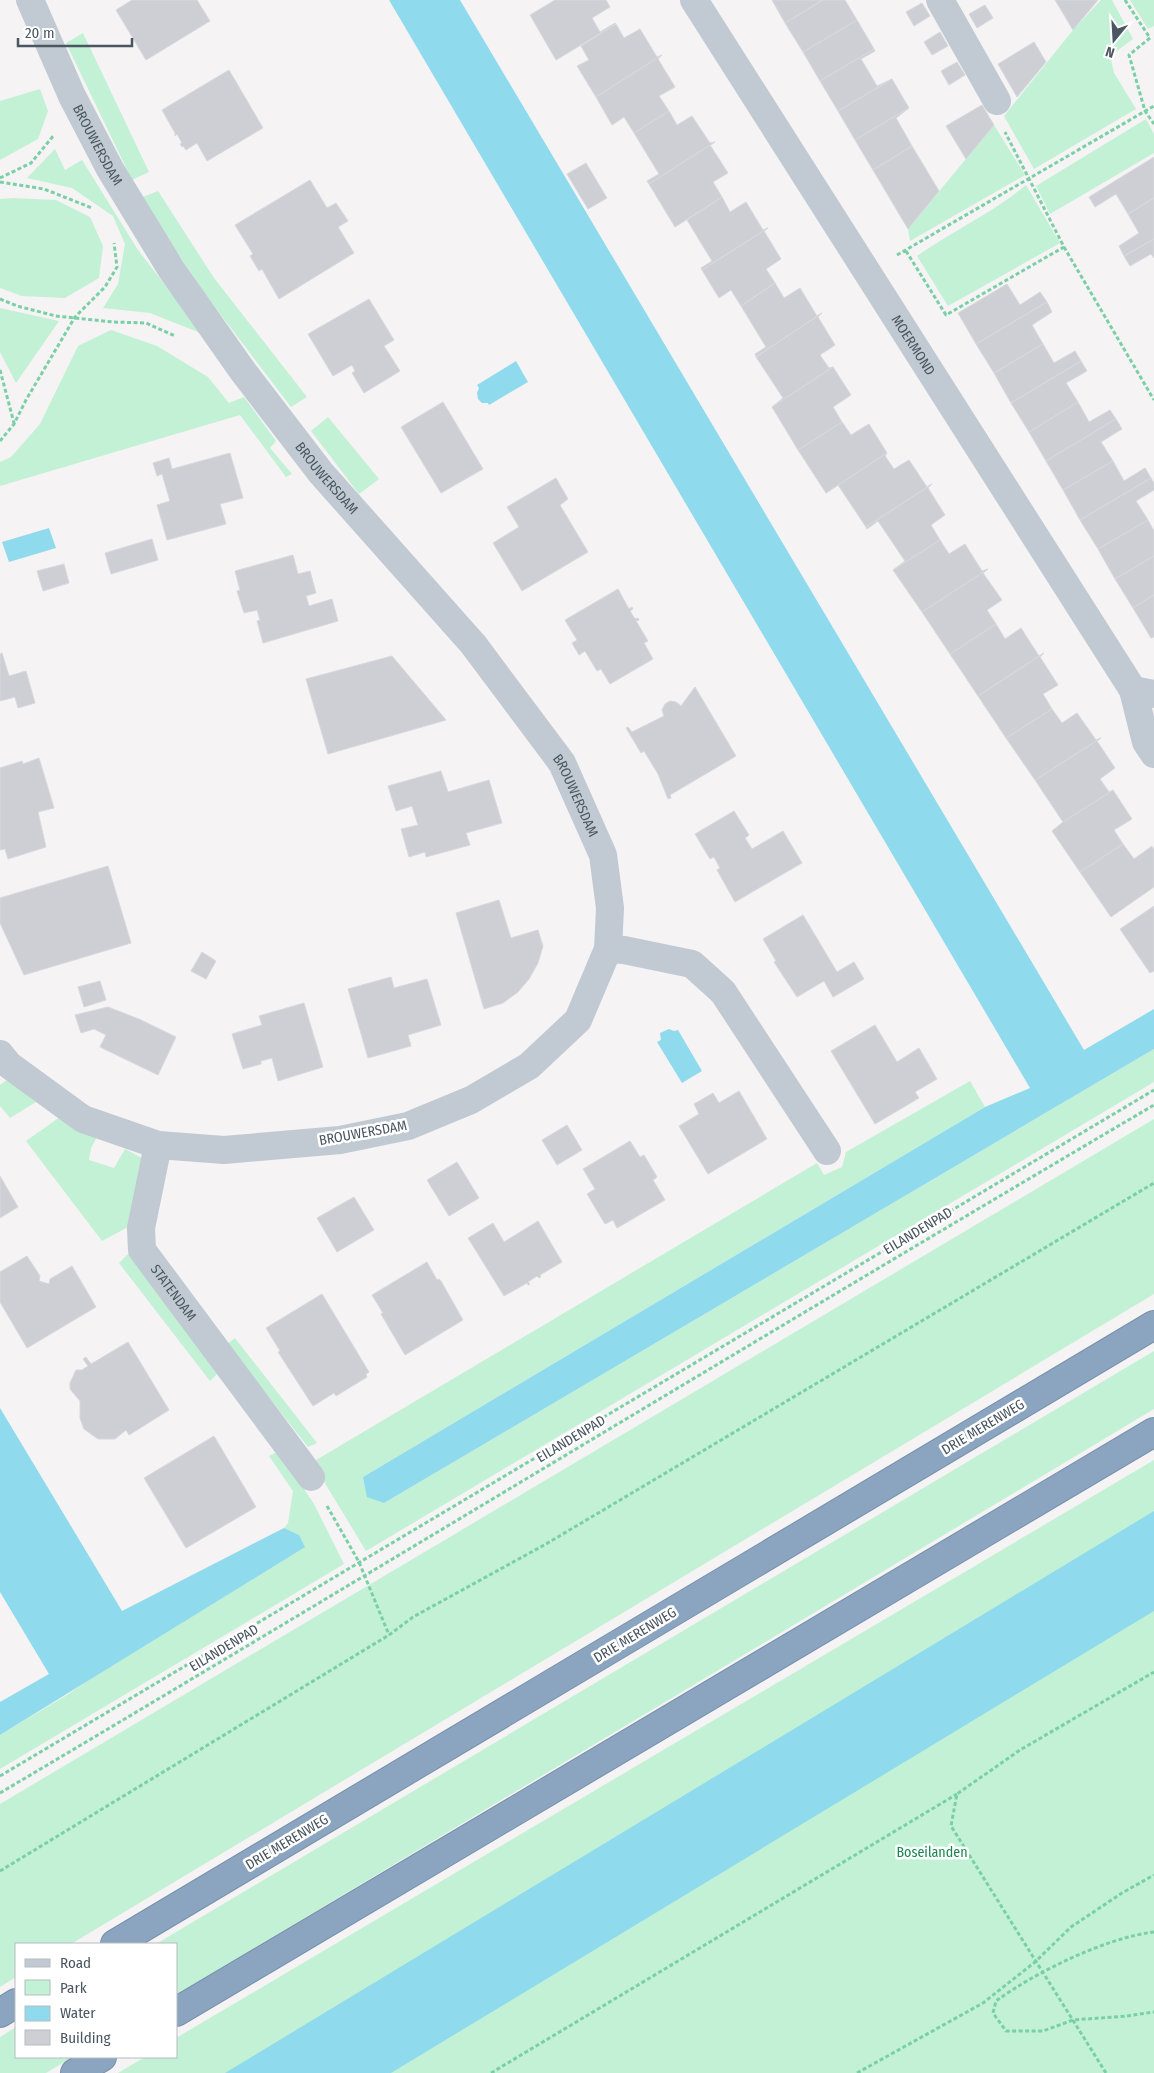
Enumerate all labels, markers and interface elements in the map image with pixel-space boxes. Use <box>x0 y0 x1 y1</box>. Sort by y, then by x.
scale bar <box>18 15 131 47</box>
north arrow <box>1089 15 1139 65</box>
text: 20 m <box>25 24 55 42</box>
text: N <box>1104 43 1117 61</box>
street label: BROUWERSDAM <box>69 102 126 188</box>
street label: MOERMOND <box>888 312 939 378</box>
street label: BROUWERSDAM <box>292 438 362 518</box>
street label: BROUWERSDAM <box>550 750 602 839</box>
street label: BROUWERSDAM <box>318 1117 408 1149</box>
street label: EILANDENPAD <box>880 1204 956 1258</box>
street label: STATENDAM <box>147 1261 200 1324</box>
street label: DRIE MERENWEG <box>939 1396 1027 1458</box>
street label: EILANDENPAD <box>533 1412 609 1466</box>
street label: DRIE MERENWEG <box>591 1604 679 1666</box>
street label: EILANDENPAD <box>186 1621 262 1675</box>
street label: DRIE MERENWEG <box>243 1811 331 1873</box>
park label: Boseilanden <box>896 1844 968 1861</box>
legend <box>15 1943 178 2058</box>
text: Road <box>60 1954 91 1972</box>
text: Park <box>60 1979 87 1997</box>
text: Water <box>60 2004 96 2022</box>
text: Building <box>60 2029 111 2047</box>

